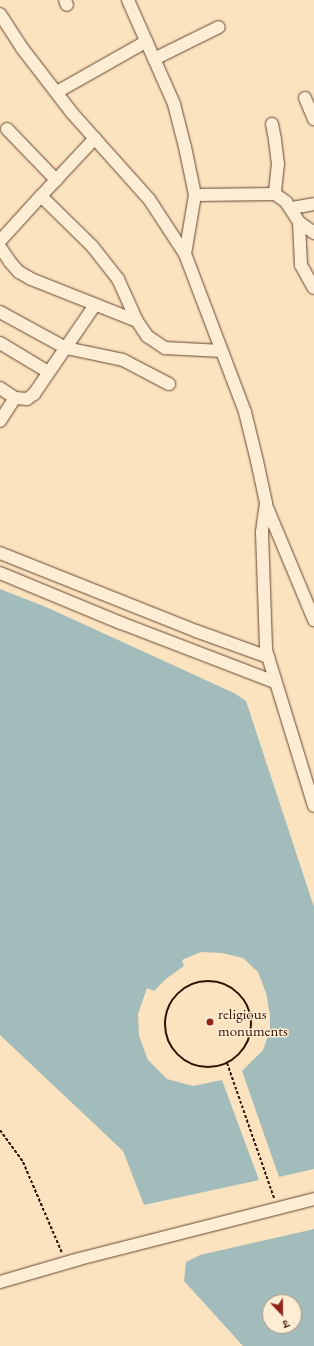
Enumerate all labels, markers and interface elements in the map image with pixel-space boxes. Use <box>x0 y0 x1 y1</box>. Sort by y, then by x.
place label: religious monuments <box>218 1004 288 1039</box>
marker: religious monuments <box>205 1017 215 1027</box>
north arrow <box>262 1294 302 1334</box>
text: उ <box>281 1317 291 1332</box>

